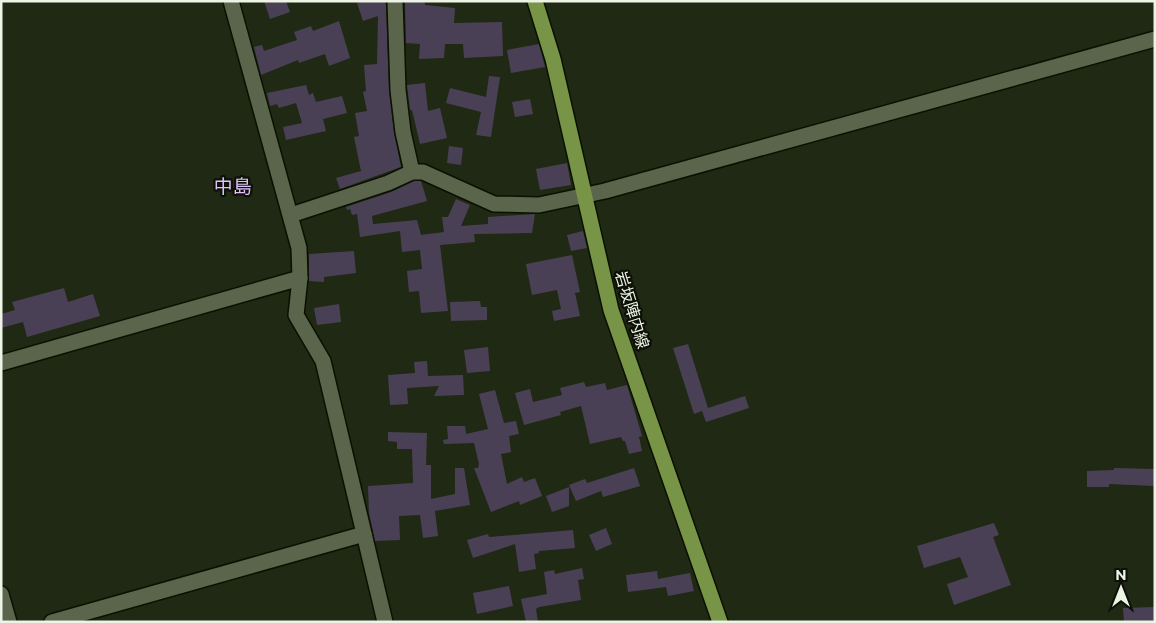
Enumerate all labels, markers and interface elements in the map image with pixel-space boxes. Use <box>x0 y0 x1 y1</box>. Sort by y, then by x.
district label: 中島 <box>214 175 252 198</box>
street label: 岩坂陣内線 <box>611 269 653 351</box>
north arrow <box>1096 563 1146 613</box>
text: N <box>1115 566 1127 584</box>

